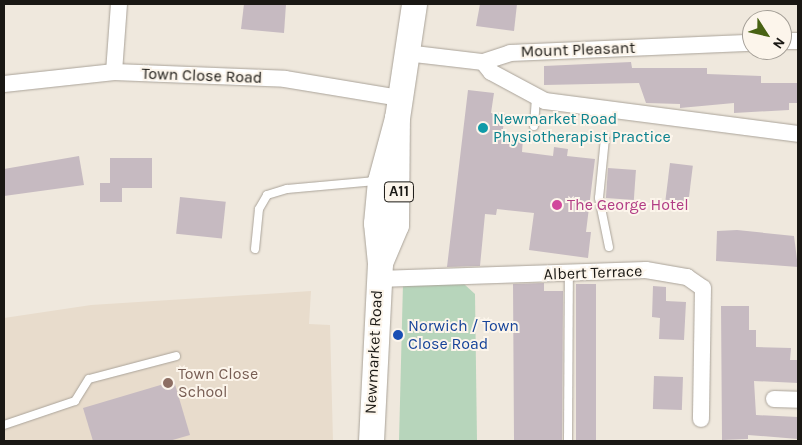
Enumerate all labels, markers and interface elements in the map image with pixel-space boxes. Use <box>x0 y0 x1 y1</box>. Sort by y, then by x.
north arrow <box>742 10 792 60</box>
text: N <box>769 34 789 52</box>
street label: Mount Pleasant <box>520 38 636 62</box>
street label: Town Close Road <box>141 64 263 88</box>
place label: Newmarket Road Physiotherapist Practice <box>493 109 671 147</box>
marker: Newmarket Road Physiotherapist Practice <box>477 122 489 134</box>
road number: A11 <box>383 180 415 204</box>
place label: The George Hotel <box>567 195 689 215</box>
marker: The George Hotel <box>551 199 563 211</box>
street label: Albert Terrace <box>543 262 643 284</box>
street label: Newmarket Road <box>361 289 387 415</box>
place label: Norwich / Town Close Road <box>408 316 519 354</box>
marker: Norwich / Town Close Road <box>392 329 404 341</box>
place label: Town Close School <box>178 364 258 402</box>
marker: Town Close School <box>162 377 174 389</box>

